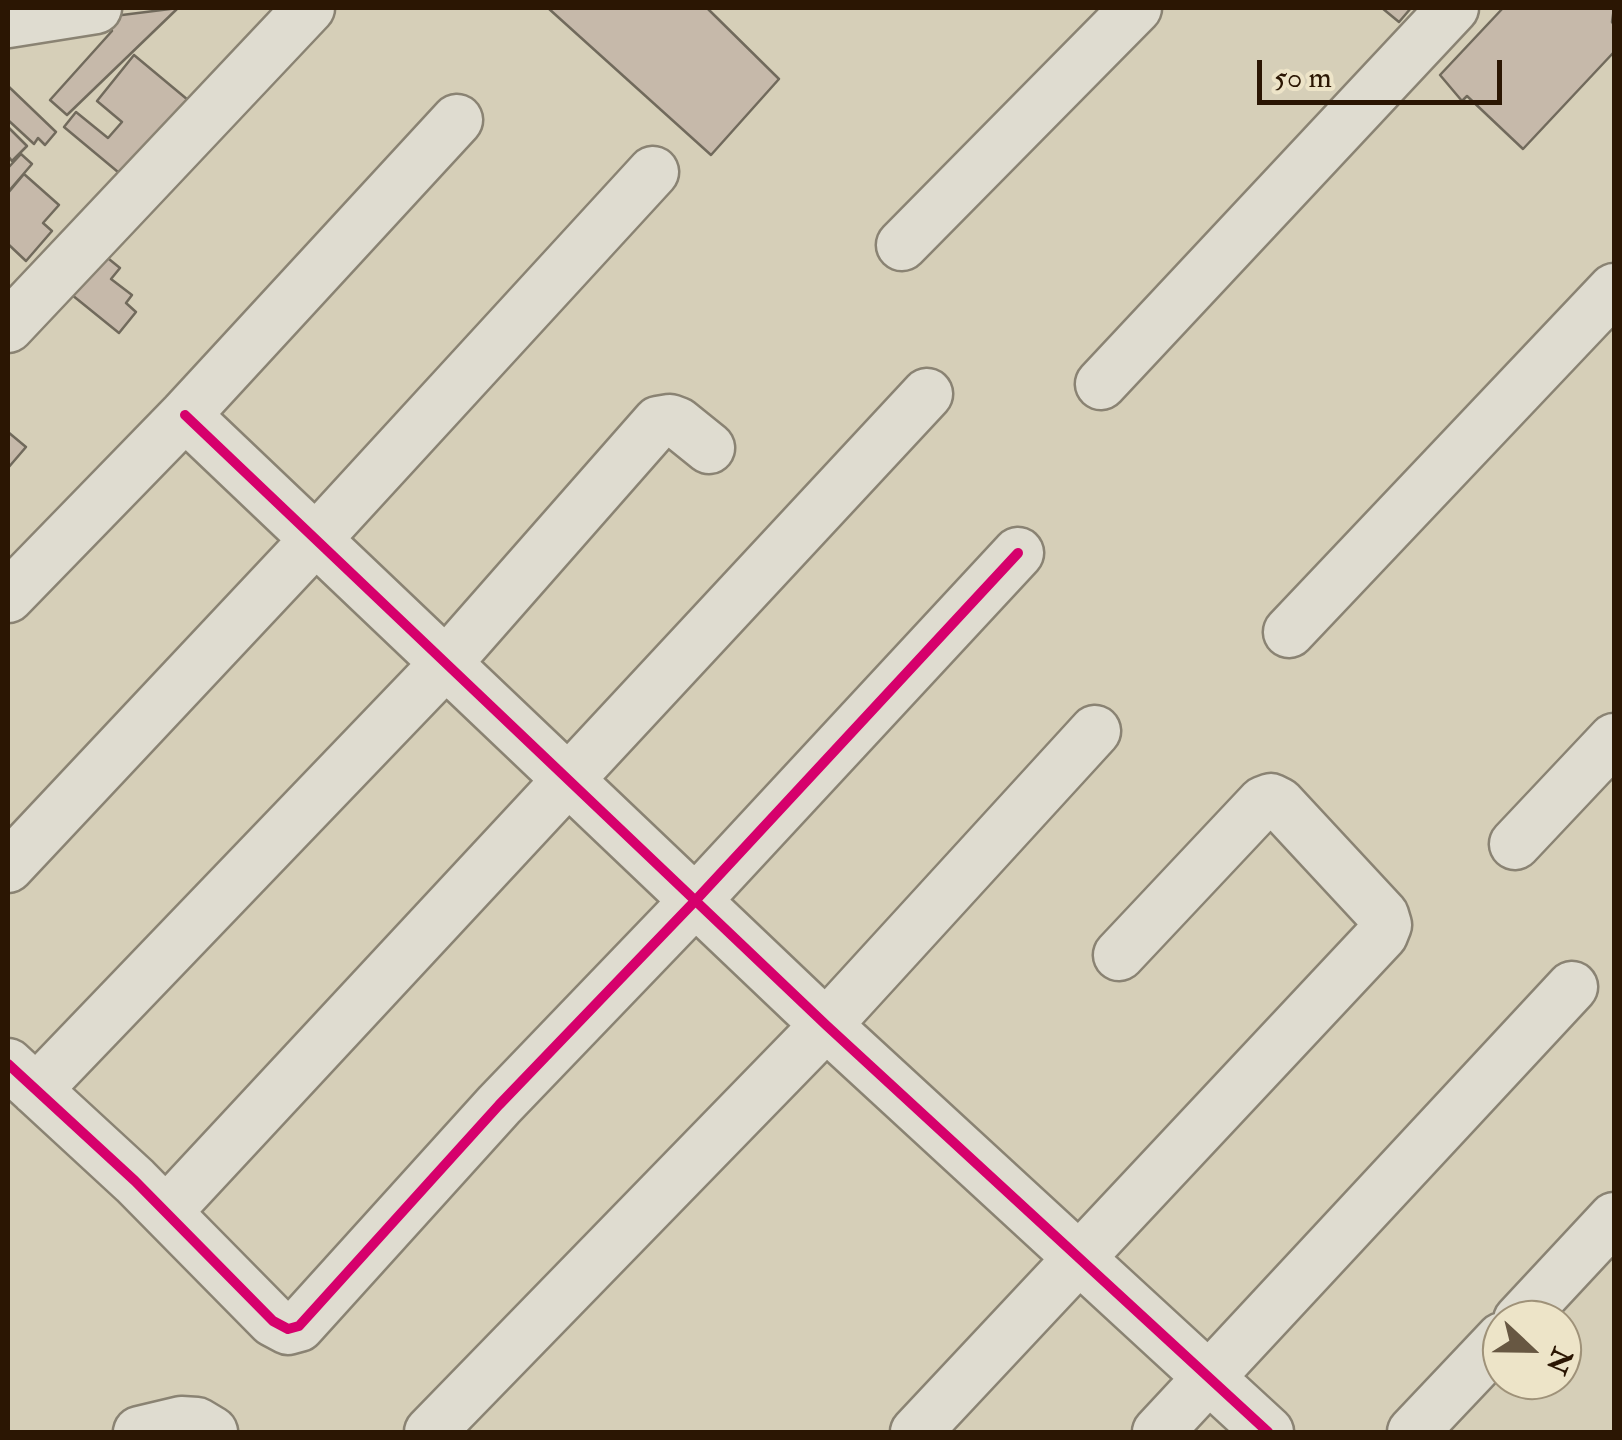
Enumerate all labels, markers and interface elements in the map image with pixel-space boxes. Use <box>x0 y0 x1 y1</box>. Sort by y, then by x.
scale bar <box>1262 40 1507 102</box>
text: 50 m <box>1274 59 1332 96</box>
north arrow <box>1482 1300 1582 1400</box>
text: N <box>1538 1342 1579 1379</box>

